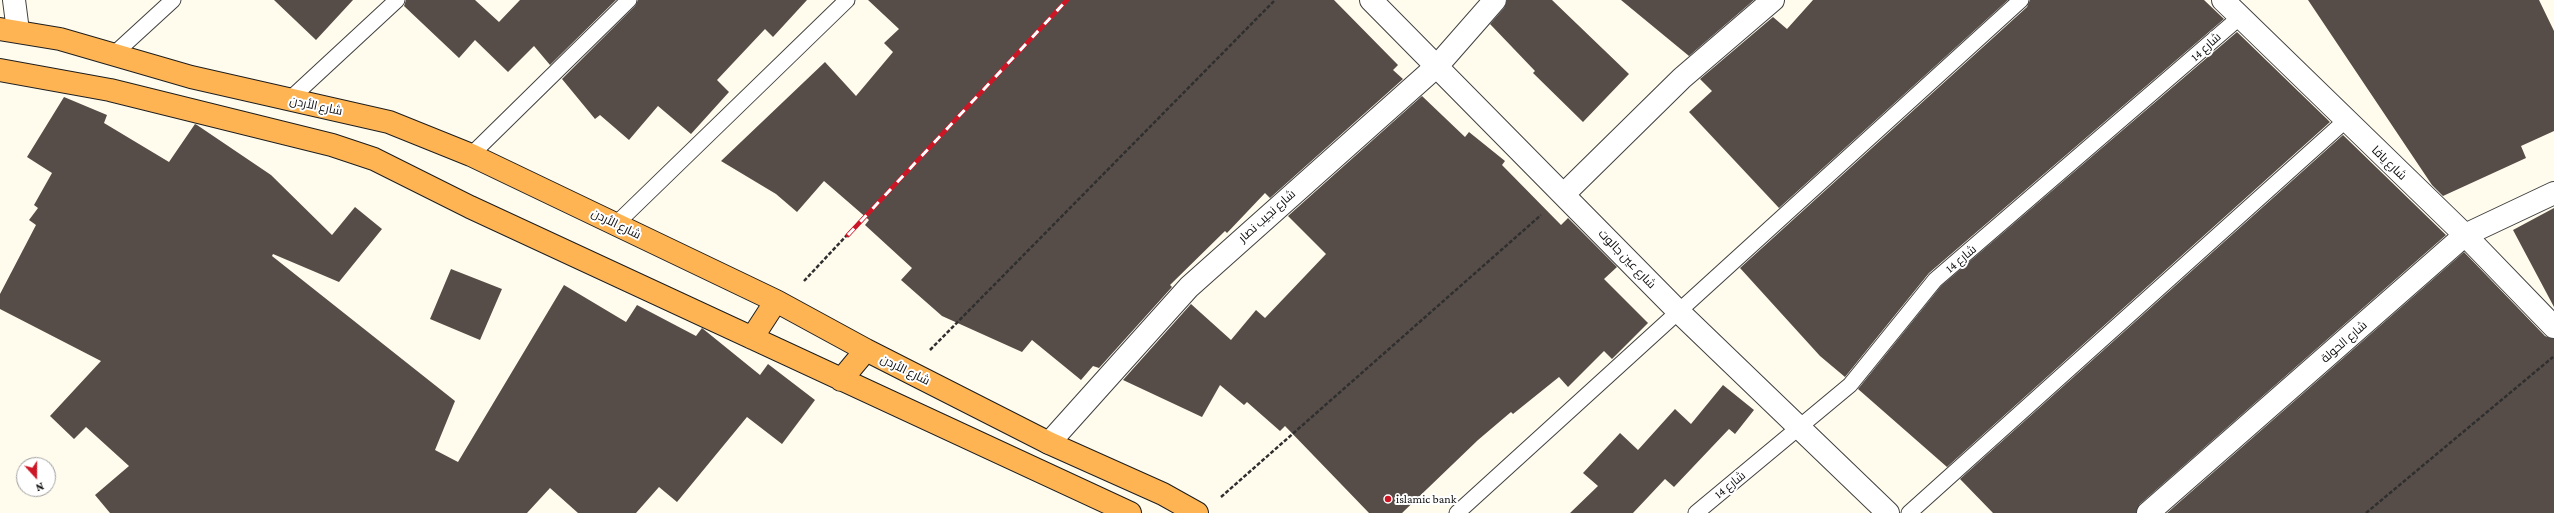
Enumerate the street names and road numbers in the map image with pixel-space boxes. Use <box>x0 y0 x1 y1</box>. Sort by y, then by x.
street label: شارع 14 <box>2188 30 2224 64</box>
street label: شارع الأردن <box>288 93 344 119</box>
street label: شارع يافا <box>2369 143 2409 183</box>
street label: شارع نجيب نصار <box>1236 187 1298 245</box>
street label: شارع الأردن <box>589 206 643 242</box>
street label: شارع عين جالوت <box>1595 226 1659 292</box>
street label: شارع 14 <box>1943 242 1979 276</box>
street label: شارع الحولة <box>2318 318 2370 366</box>
street label: شارع الأردن <box>878 352 932 388</box>
street label: شارع 14 <box>1712 468 1748 502</box>

